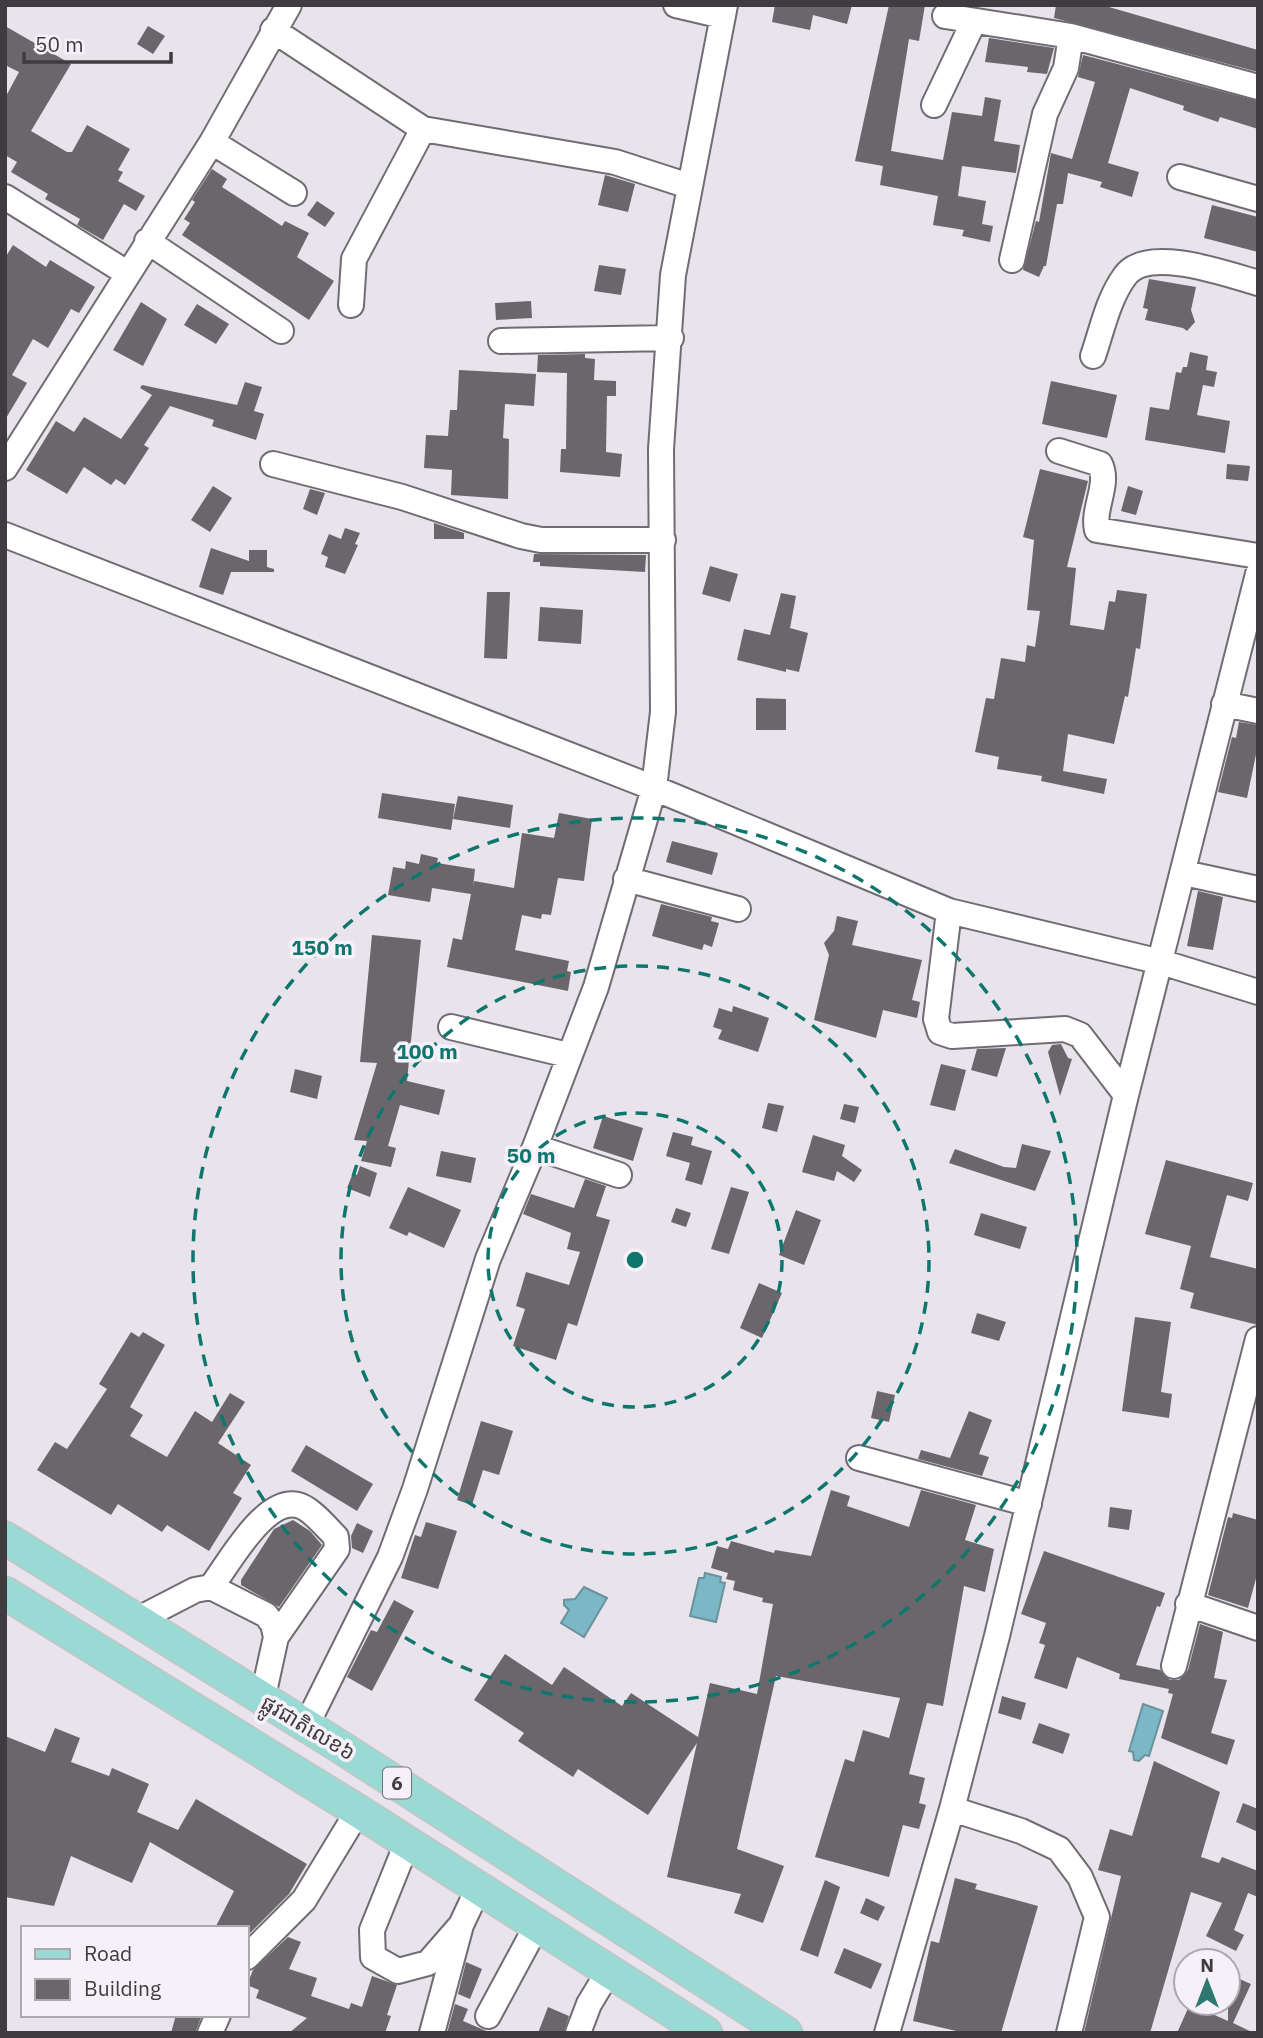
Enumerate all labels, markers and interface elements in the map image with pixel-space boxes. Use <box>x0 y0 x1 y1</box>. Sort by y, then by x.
scale bar <box>24 21 172 65</box>
text: 50 m <box>35 30 84 58</box>
text: 150 m <box>291 933 353 961</box>
text: 100 m <box>396 1037 458 1065</box>
text: 50 m <box>507 1141 555 1169</box>
centre of rings <box>623 1248 647 1272</box>
street label: ផ្លូវជាតិលេខ៦ <box>253 1688 361 1772</box>
road number: 6 <box>383 1768 411 1798</box>
legend <box>21 1926 248 2017</box>
text: Road <box>84 1939 132 1967</box>
north arrow <box>1172 1947 1242 2017</box>
text: N <box>1200 1953 1214 1977</box>
text: Building <box>84 1974 161 2002</box>

